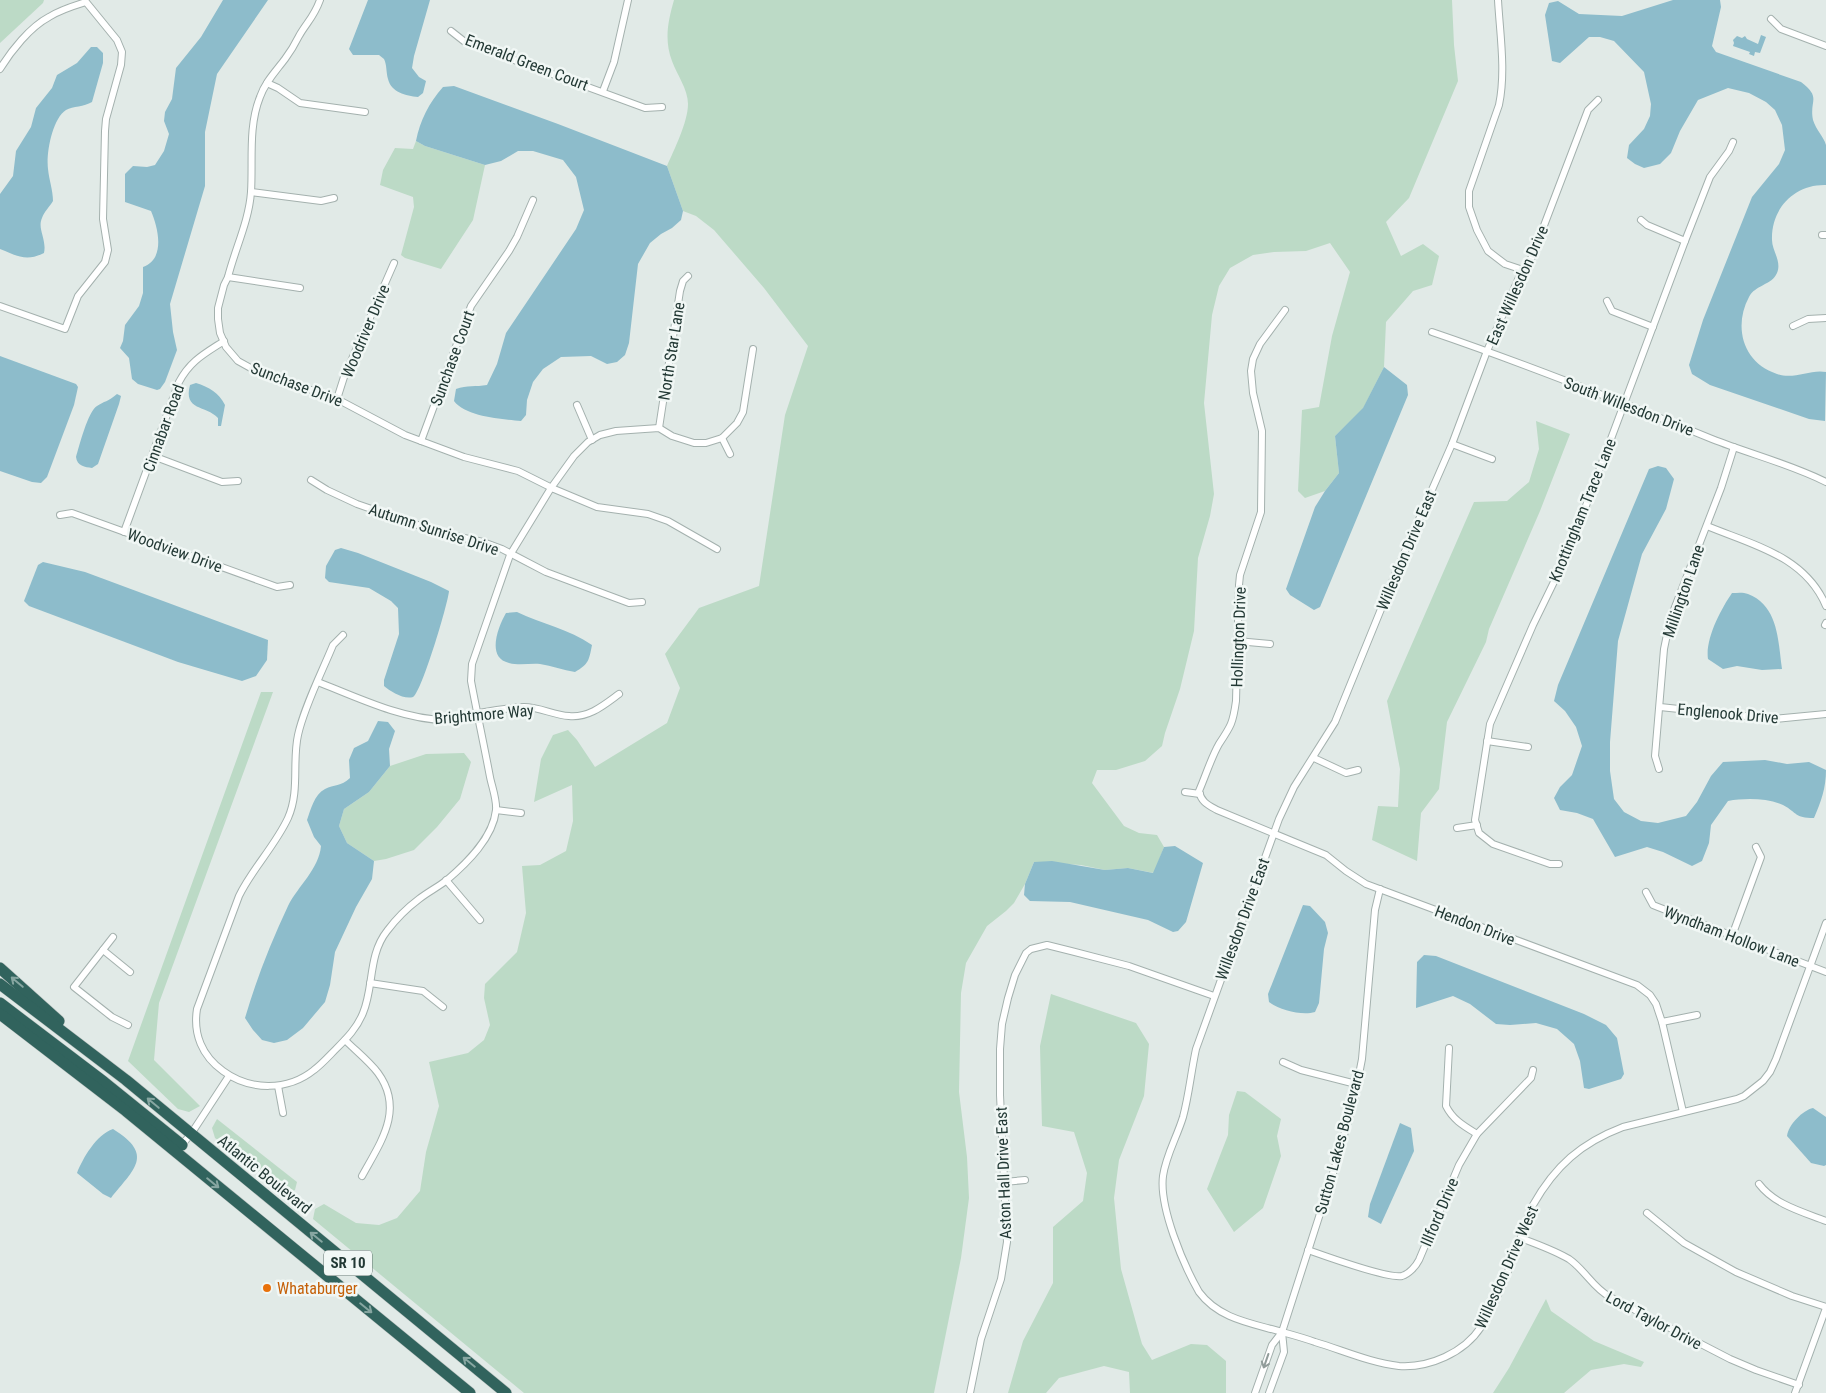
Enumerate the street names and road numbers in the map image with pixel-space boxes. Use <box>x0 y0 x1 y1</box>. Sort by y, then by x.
street label: Emerald Green Court <box>463 30 591 95</box>
street label: East Willesdon Drive <box>1483 223 1552 348</box>
street label: Woodriver Drive <box>337 282 394 381</box>
street label: North Star Lane <box>654 301 689 402</box>
street label: Sunchase Court <box>426 308 479 408</box>
street label: Sunchase Drive <box>248 358 345 411</box>
street label: South Willesdon Drive <box>1561 373 1696 440</box>
street label: Cinnabar Road <box>139 382 188 475</box>
street label: Knottingham Trace Lane <box>1545 436 1620 585</box>
street label: Willesdon Drive East <box>1373 487 1440 613</box>
street label: Autumn Sunrise Drive <box>366 499 501 559</box>
street label: Woodview Drive <box>125 524 225 576</box>
street label: Millington Lane <box>1659 542 1708 640</box>
street label: Hollington Drive <box>1227 586 1250 688</box>
street label: Englenook Drive <box>1677 700 1779 727</box>
street label: Brightmore Way <box>434 701 535 728</box>
street label: Willesdon Drive East <box>1212 855 1273 983</box>
street label: Hendon Drive <box>1432 901 1518 949</box>
street label: Wyndham Hollow Lane <box>1661 902 1802 971</box>
street label: Sutton Lakes Boulevard <box>1311 1068 1368 1216</box>
street label: Aston Hall Drive East <box>992 1106 1015 1239</box>
street label: Atlantic Boulevard <box>214 1131 315 1218</box>
street label: Illford Drive <box>1417 1175 1462 1249</box>
street label: Willesdon Drive West <box>1471 1203 1542 1332</box>
road number: SR 10 <box>324 1250 372 1276</box>
street label: Lord Taylor Drive <box>1603 1287 1705 1354</box>

